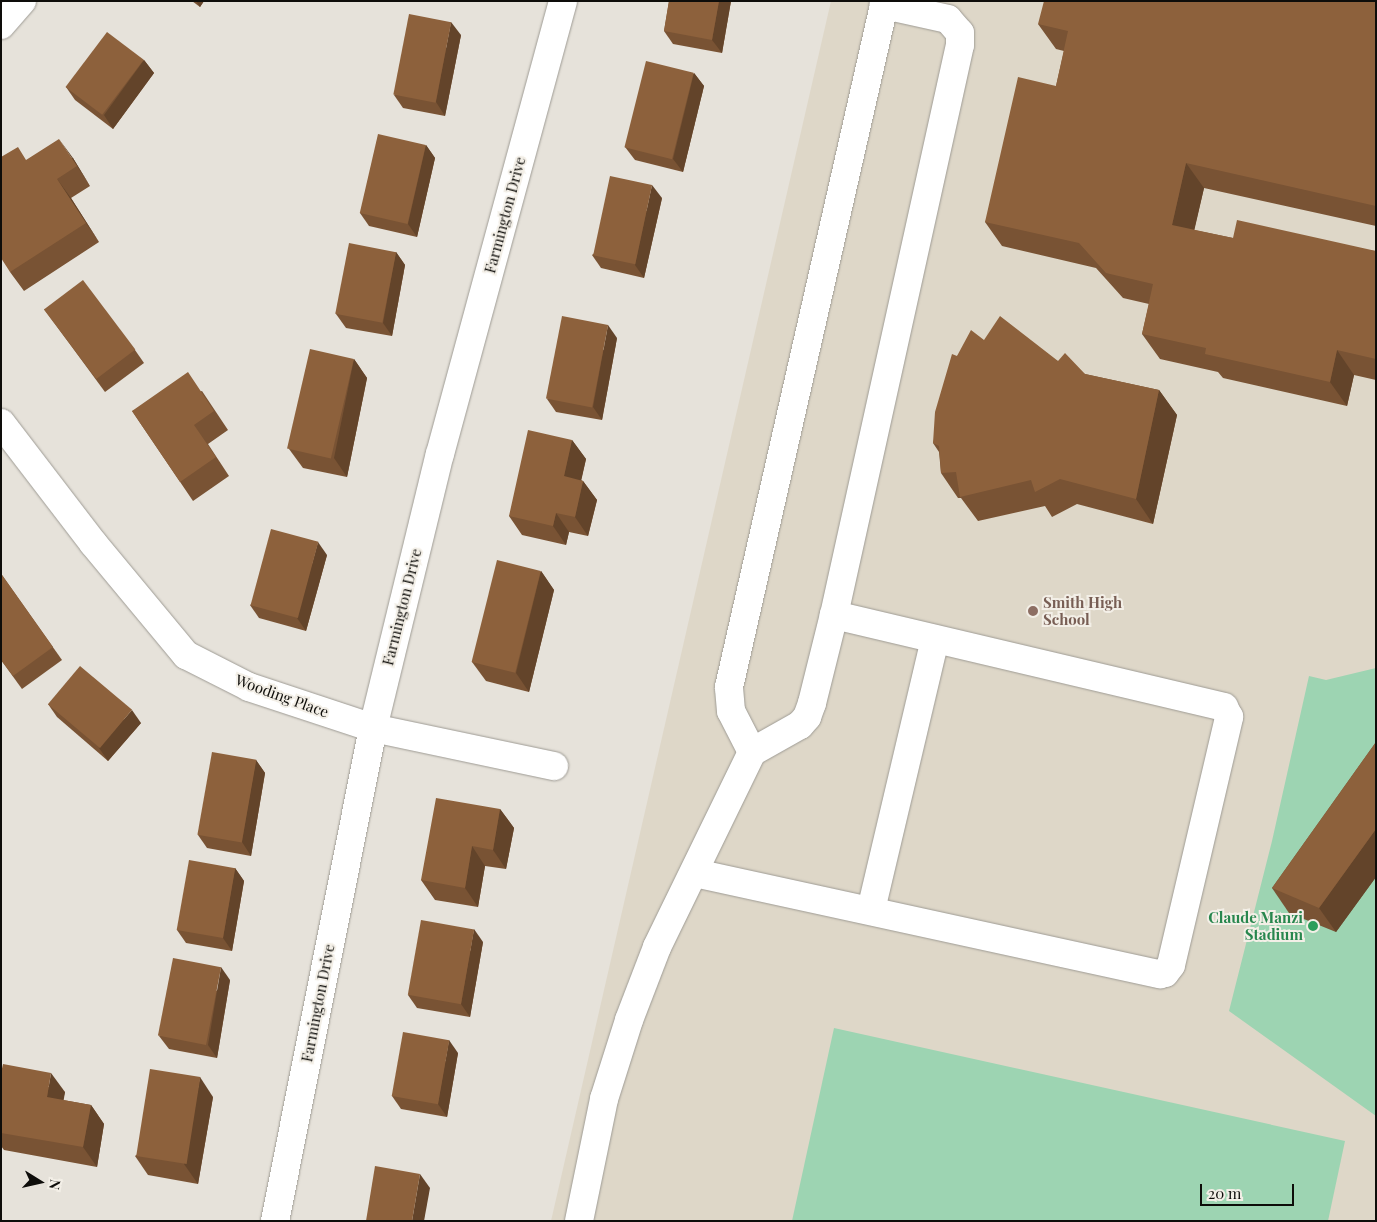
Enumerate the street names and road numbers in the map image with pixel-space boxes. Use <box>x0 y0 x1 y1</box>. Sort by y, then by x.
street label: Farmington Drive <box>481 155 529 275</box>
street label: Farmington Drive <box>379 547 425 667</box>
street label: Wooding Place <box>233 671 331 721</box>
street label: Farmington Drive <box>298 942 338 1064</box>

